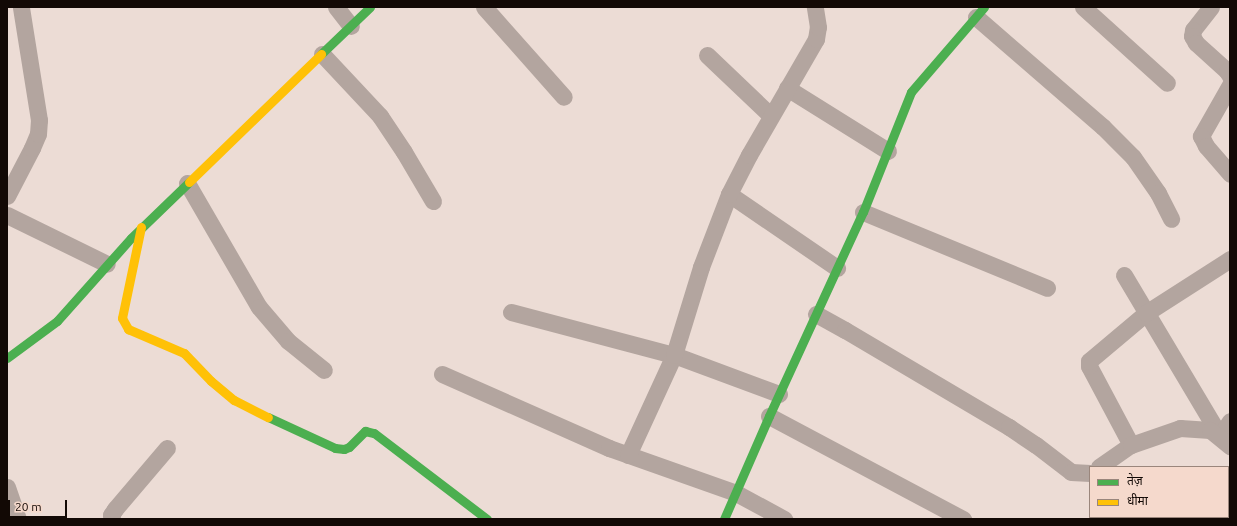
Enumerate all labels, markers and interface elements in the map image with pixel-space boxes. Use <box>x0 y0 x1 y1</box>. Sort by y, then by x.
legend <box>1089 466 1229 518</box>
text: तेज़ <box>1127 474 1143 487</box>
scale bar <box>10 492 69 518</box>
text: धीमा <box>1127 494 1148 507</box>
text: 20 m <box>15 500 42 513</box>

